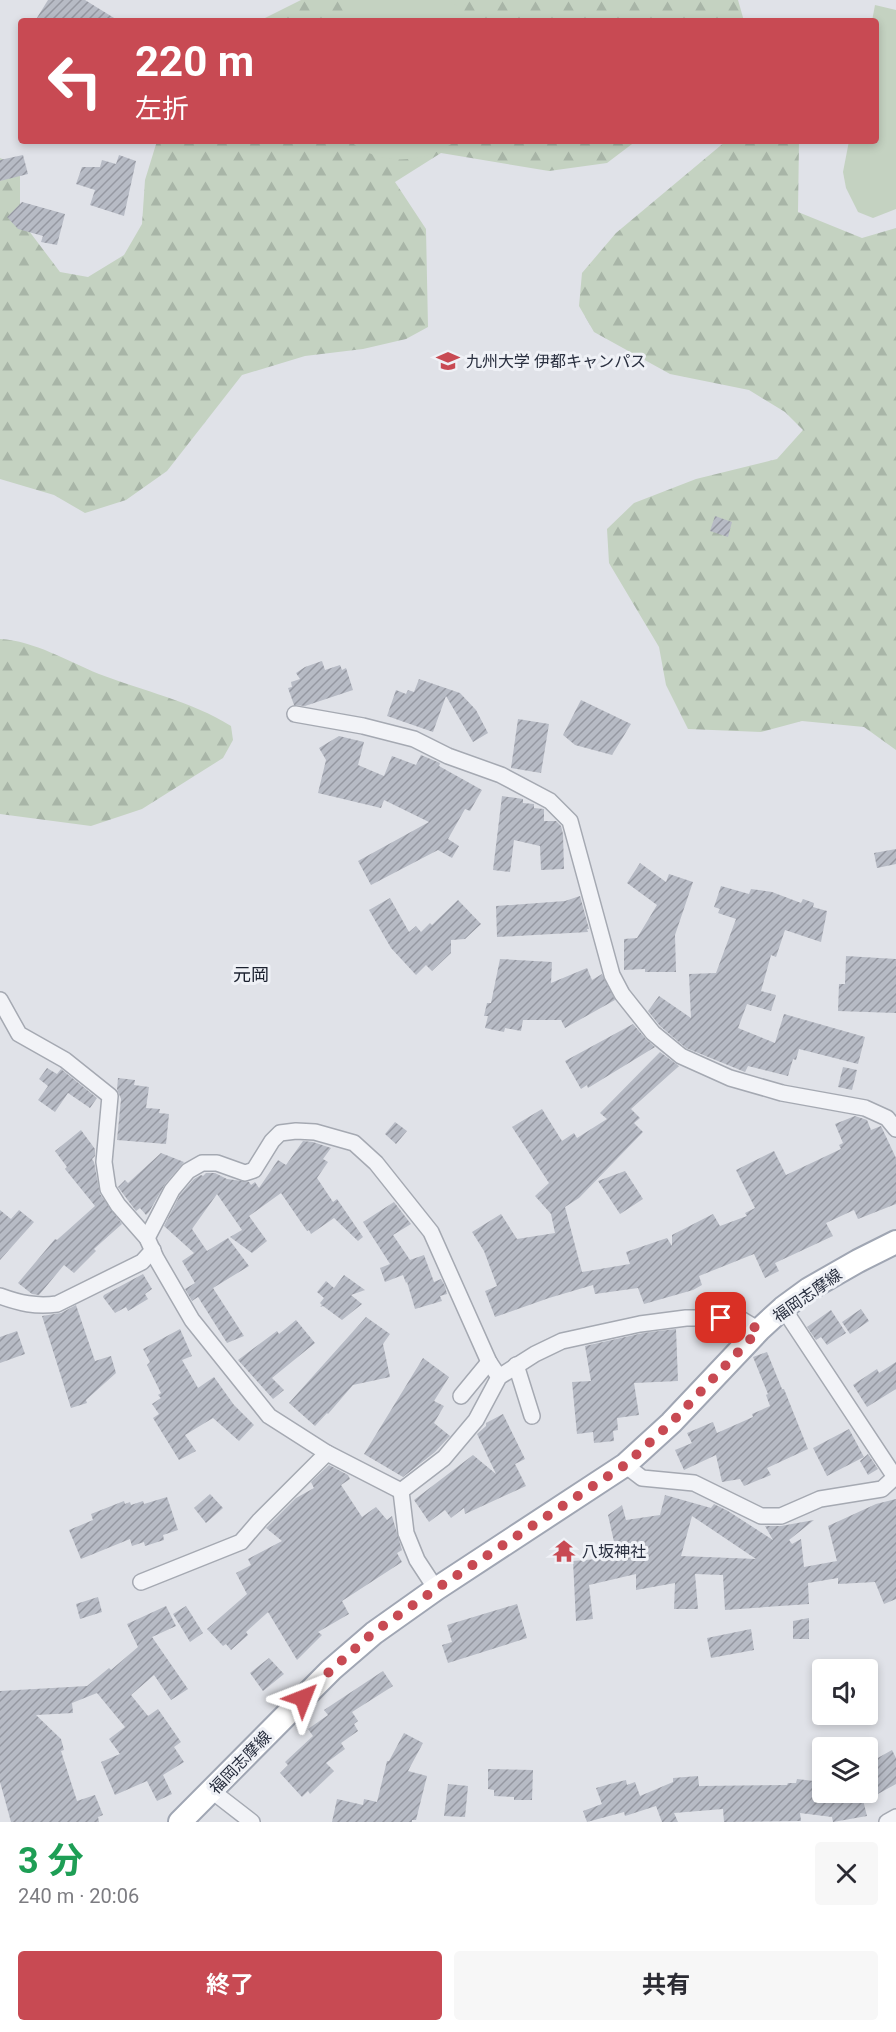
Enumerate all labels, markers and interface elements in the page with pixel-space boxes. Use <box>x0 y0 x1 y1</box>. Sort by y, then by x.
text: 220 m <box>135 37 254 86</box>
icon: left <box>36 42 114 120</box>
text: 左折 <box>135 93 189 125</box>
school or university icon: 九州大学 伊都キャンパス <box>435 348 461 374</box>
place label: 九州大学 伊都キャンパス <box>466 352 646 371</box>
district label: 元岡 <box>233 964 269 985</box>
street label: 福岡志摩線 <box>769 1265 846 1326</box>
pin <box>695 1292 746 1343</box>
icon: arrive <box>704 1301 737 1334</box>
temple icon: 八坂神社 <box>551 1538 577 1564</box>
place label: 八坂神社 <box>582 1542 646 1561</box>
map controls <box>812 1659 878 1803</box>
button: sound <box>812 1659 878 1725</box>
position arrow <box>271 1666 335 1730</box>
street label: 福岡志摩線 <box>206 1727 275 1798</box>
button: layers <box>812 1737 878 1803</box>
text: 3 分 <box>18 1840 84 1882</box>
button: close <box>815 1842 878 1905</box>
text: 240 m · 20:06 <box>18 1884 139 1908</box>
button: 終了 <box>18 1951 442 2020</box>
button: 共有 <box>454 1951 878 2020</box>

